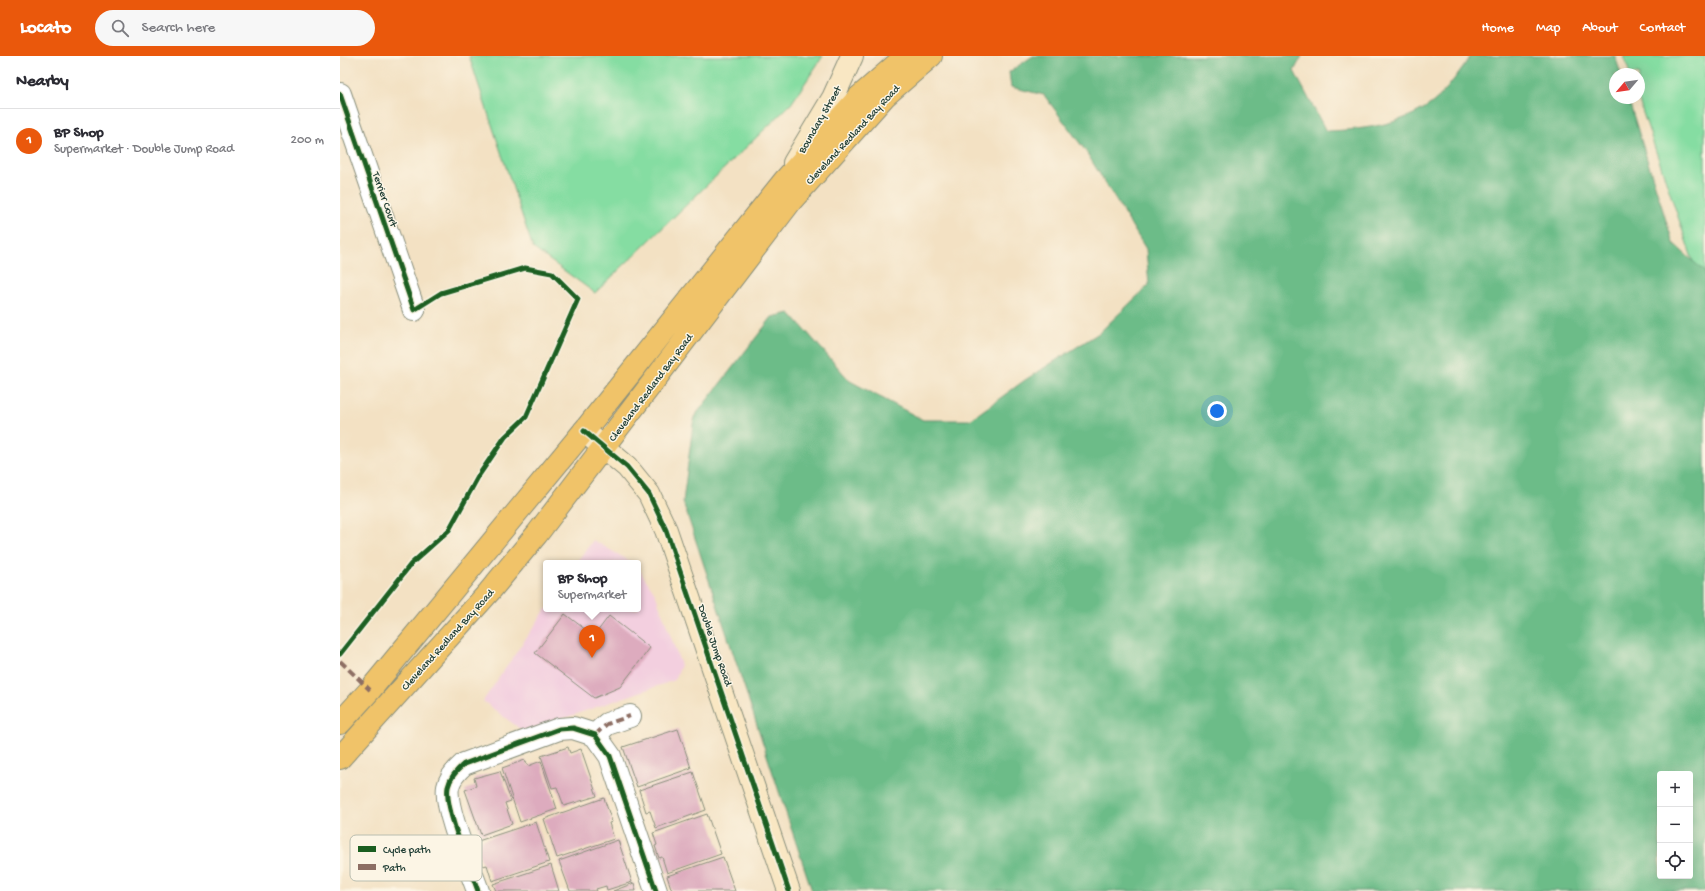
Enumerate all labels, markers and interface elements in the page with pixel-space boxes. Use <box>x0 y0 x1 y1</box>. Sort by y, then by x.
search box <box>95 10 375 46</box>
text: Locato <box>20 17 71 40</box>
icon: search <box>109 17 131 39</box>
text: Search here <box>141 19 215 37</box>
text: Home <box>1482 20 1514 37</box>
text: Map <box>1536 20 1560 37</box>
text: About <box>1582 20 1618 37</box>
text: Contact <box>1640 20 1685 37</box>
north arrow <box>1609 68 1645 104</box>
text: Nearby <box>16 72 69 92</box>
street label: Cleveland Redland Bay Road <box>804 82 904 188</box>
street label: Boundary Street <box>796 83 846 157</box>
text: BP Shop <box>54 124 104 142</box>
text: 1 <box>26 133 32 148</box>
text: 200 m <box>291 133 324 148</box>
text: Supermarket · Double Jump Road <box>54 142 234 157</box>
street label: Terrier Court <box>369 170 400 230</box>
street label: Cleveland Redland Bay Road <box>607 331 697 444</box>
your location <box>1207 401 1227 421</box>
popup <box>543 560 641 612</box>
text: BP Shop <box>558 570 607 588</box>
street label: Cleveland Redland Bay Road <box>400 586 498 693</box>
text: Supermarket <box>558 588 626 603</box>
street label: Double Jump Road <box>694 602 734 689</box>
pin: 1 <box>579 625 605 658</box>
map controls <box>1657 771 1693 879</box>
button: + <box>1657 771 1693 807</box>
button: − <box>1657 807 1693 843</box>
legend <box>350 835 482 881</box>
button: locate <box>1657 843 1693 879</box>
text: Cycle path <box>383 845 431 857</box>
text: Path <box>382 863 406 875</box>

